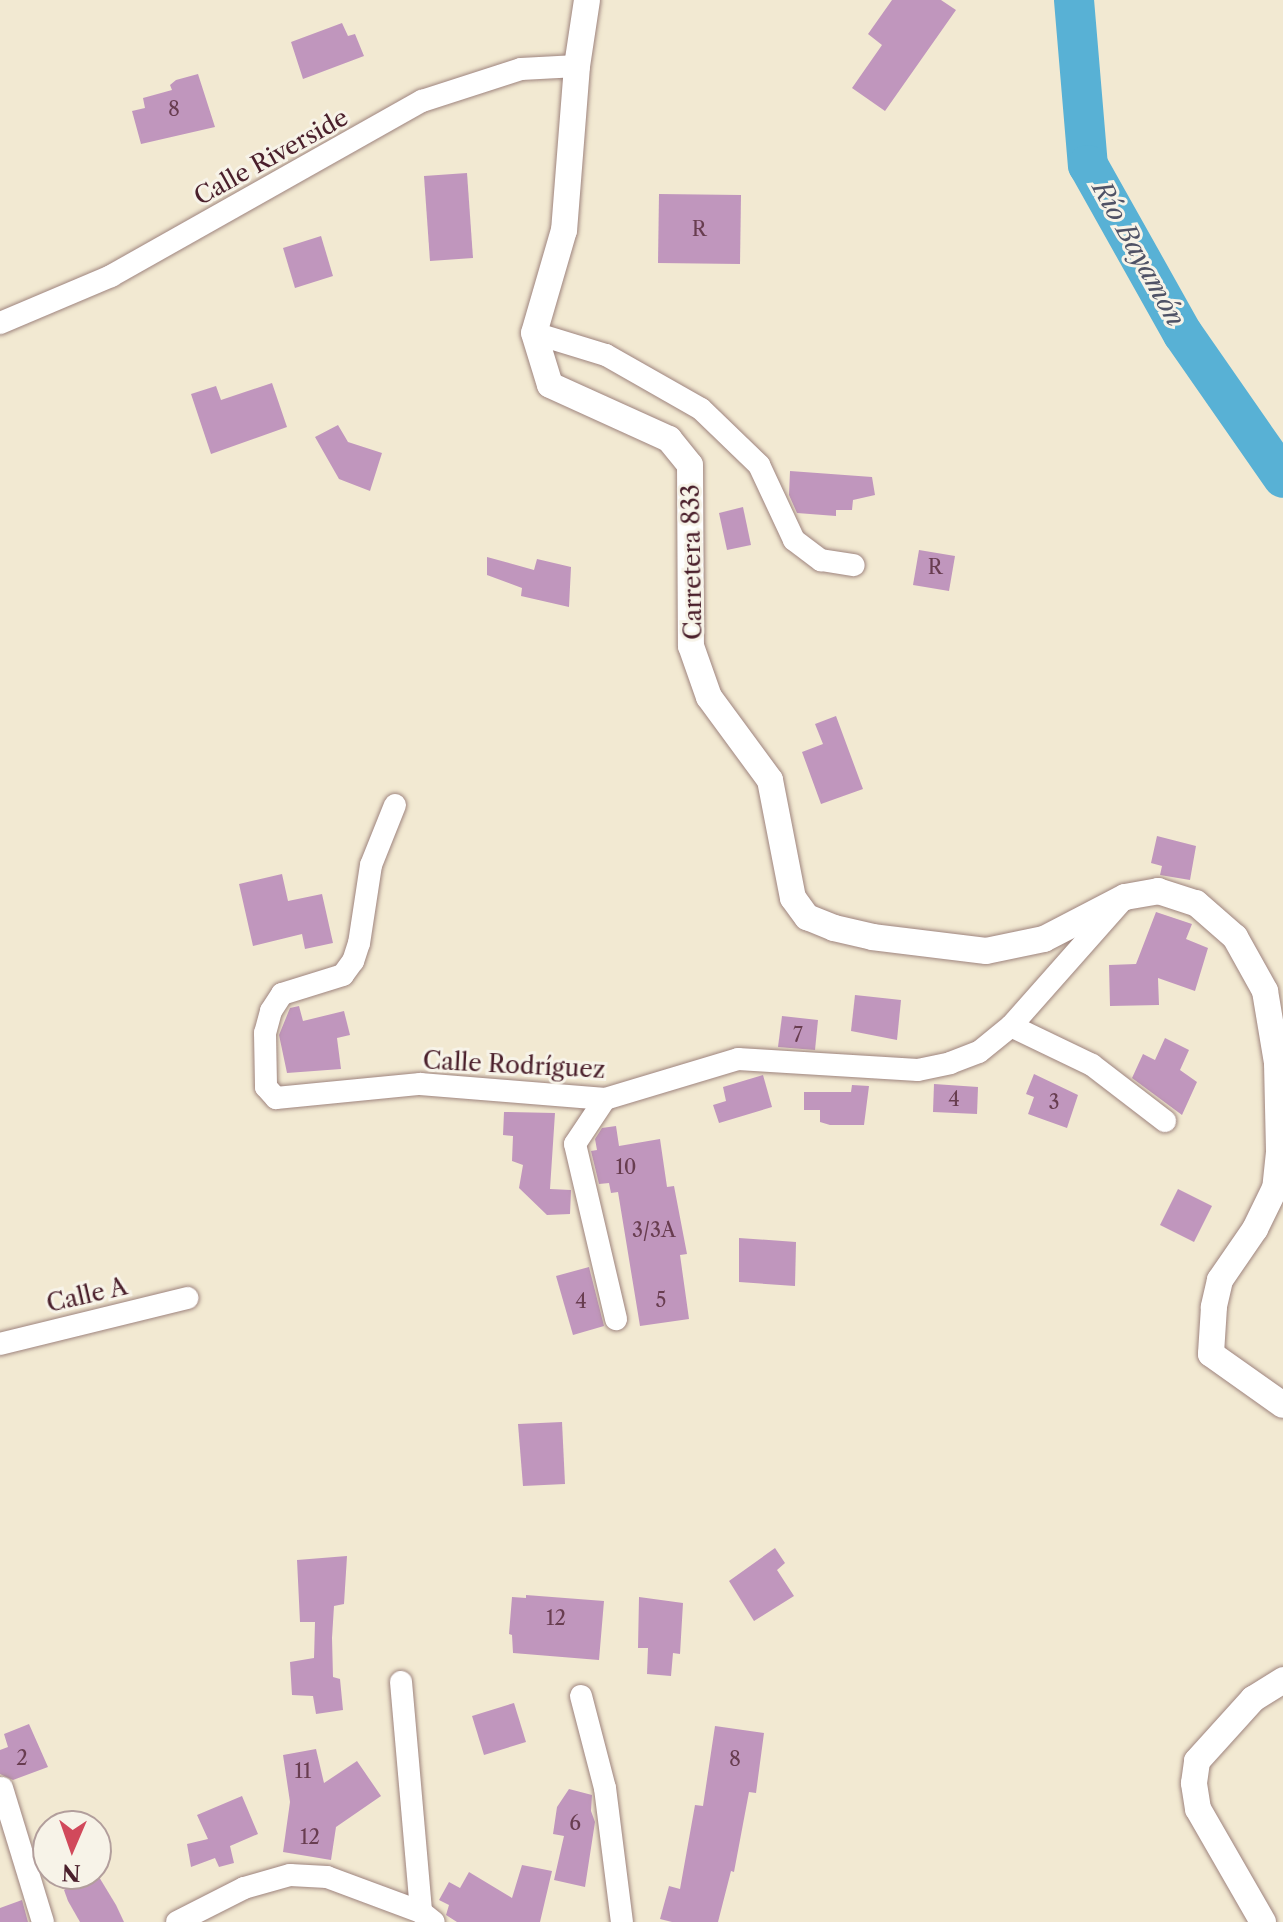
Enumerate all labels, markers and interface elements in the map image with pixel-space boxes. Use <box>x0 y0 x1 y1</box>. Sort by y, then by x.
house number: 8 <box>168 97 180 121</box>
street label: Calle Riverside <box>189 103 353 211</box>
water label: Río Bayamón <box>1085 176 1191 332</box>
house number: R <box>692 217 706 241</box>
street label: Carretera 833 <box>676 484 708 640</box>
house number: R <box>928 555 942 579</box>
house number: 7 <box>793 1023 803 1047</box>
street label: Calle Rodríguez <box>422 1046 606 1084</box>
house number: 4 <box>948 1087 960 1111</box>
house number: 3 <box>1048 1090 1060 1114</box>
house number: 10 <box>615 1155 637 1179</box>
house number: 3/3A <box>632 1218 676 1242</box>
street label: Calle A <box>43 1272 131 1318</box>
house number: 5 <box>656 1288 666 1312</box>
house number: 4 <box>575 1289 587 1313</box>
house number: 12 <box>546 1606 566 1630</box>
house number: 2 <box>16 1746 28 1770</box>
house number: 8 <box>729 1747 741 1771</box>
house number: 11 <box>295 1759 311 1783</box>
north arrow <box>32 1810 112 1890</box>
house number: 6 <box>569 1811 581 1835</box>
house number: 12 <box>300 1825 320 1849</box>
text: N <box>61 1859 81 1886</box>

